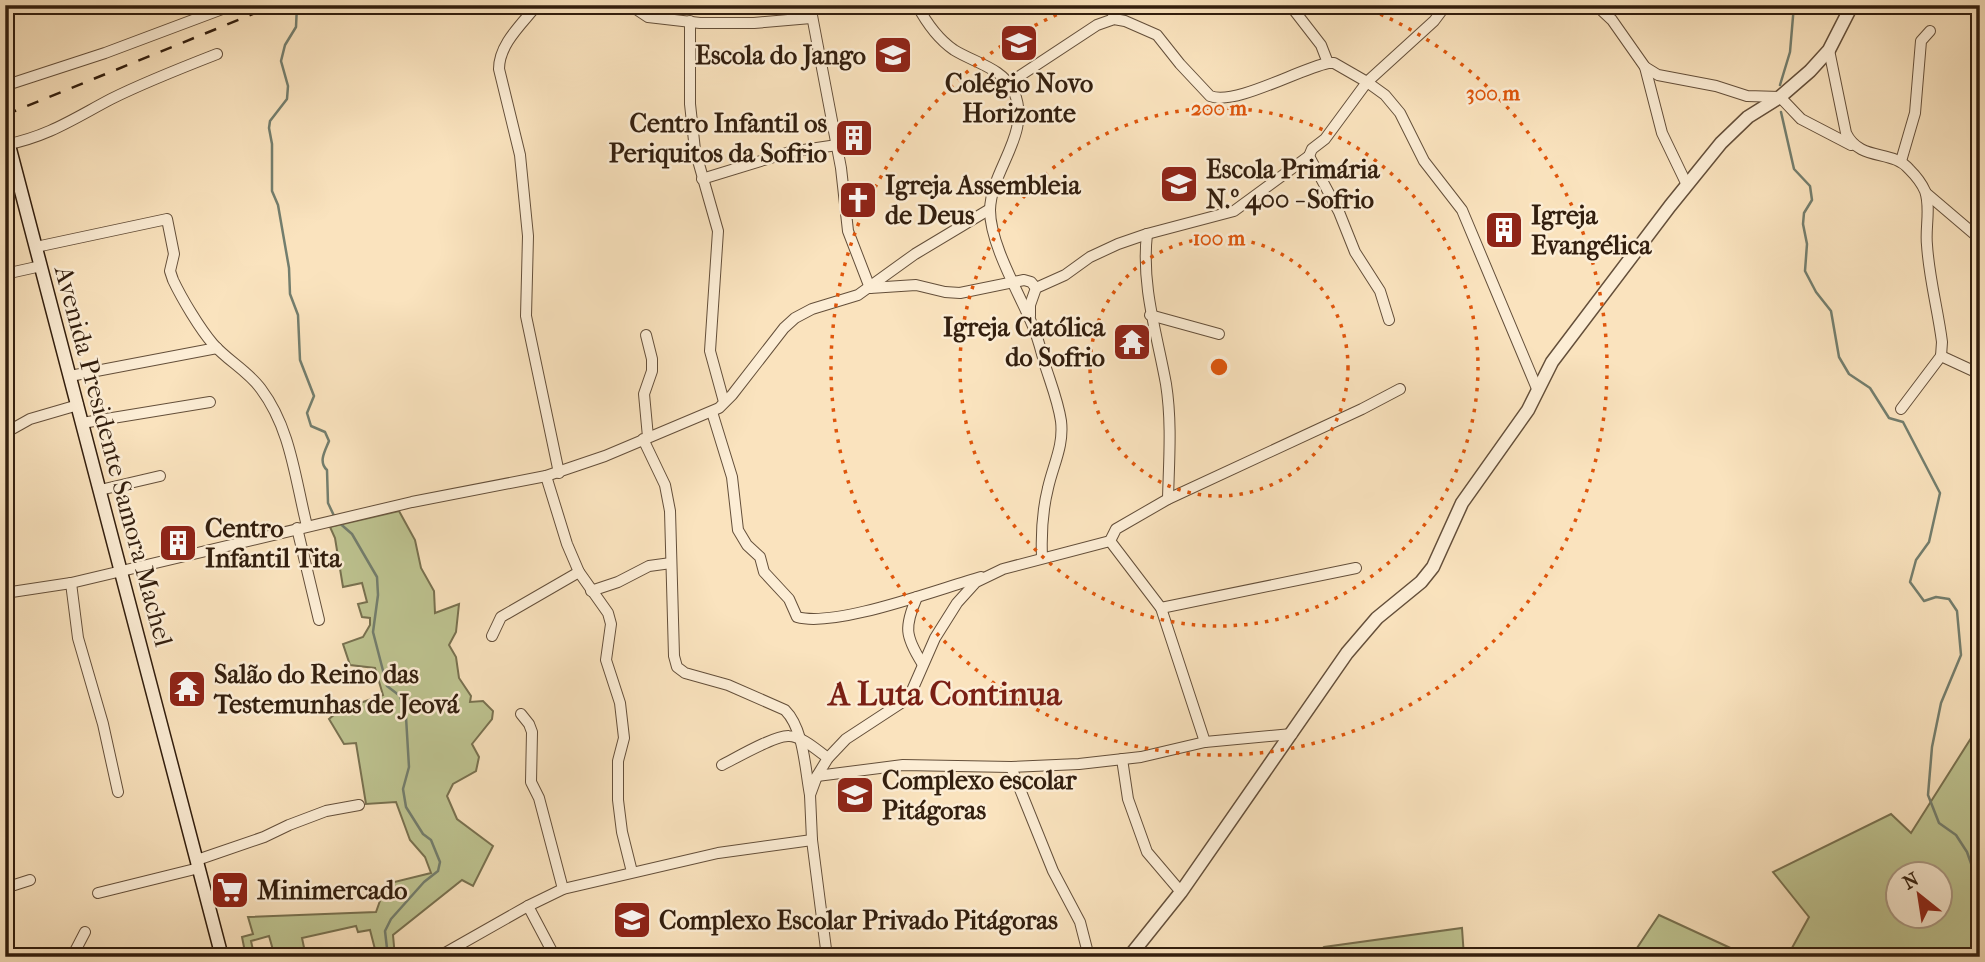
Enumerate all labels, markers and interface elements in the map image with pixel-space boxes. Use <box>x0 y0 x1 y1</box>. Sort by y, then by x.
school or university icon: Colégio Novo Horizonte <box>998 22 1040 64</box>
school or university icon: Escola do Jango <box>872 34 914 76</box>
place label: Escola do Jango <box>695 40 866 71</box>
place label: Colégio Novo Horizonte <box>945 68 1093 129</box>
text: 300 m <box>1466 81 1520 105</box>
text: 200 m <box>1191 96 1248 120</box>
place label: Centro Infantil os Periquitos da Sofrio <box>609 108 827 169</box>
building icon: Centro Infantil os Periquitos da Sofrio <box>833 117 875 159</box>
place label: Escola Primária N.º 400 - Sofrio <box>1206 154 1380 216</box>
school or university icon: Escola Primária N.º 400 - Sofrio <box>1158 163 1200 205</box>
place label: Igreja Assembleia de Deus <box>885 170 1081 231</box>
church icon: Igreja Assembleia de Deus <box>837 179 879 221</box>
place label: Igreja Evangélica <box>1531 200 1652 261</box>
building icon: Igreja Evangélica <box>1483 209 1525 251</box>
text: 100 m <box>1193 226 1246 250</box>
street label: Avenida Presidente Samora Machel <box>48 262 179 650</box>
place label: Igreja Católica do Sofrio <box>943 312 1106 373</box>
temple icon: Igreja Católica do Sofrio <box>1111 321 1153 363</box>
centre of rings <box>1207 355 1231 379</box>
place label: Centro Infantil Tita <box>205 513 342 574</box>
building icon: Centro Infantil Tita <box>157 522 199 564</box>
place label: Salão do Reino das Testemunhas de Jeová <box>213 659 460 720</box>
temple icon: Salão do Reino das Testemunhas de Jeová <box>166 668 208 710</box>
district label: A Luta Continua <box>827 675 1063 714</box>
place label: Complexo escolar Pitágoras <box>882 765 1078 826</box>
school or university icon: Complexo escolar Pitágoras <box>834 774 876 816</box>
north arrow <box>1884 860 1954 930</box>
text: N <box>1899 868 1923 894</box>
supermarket icon: Minimercado <box>209 869 251 911</box>
place label: Minimercado <box>257 875 407 906</box>
school or university icon: Complexo Escolar Privado Pitágoras <box>611 899 653 941</box>
place label: Complexo Escolar Privado Pitágoras <box>659 905 1058 936</box>

